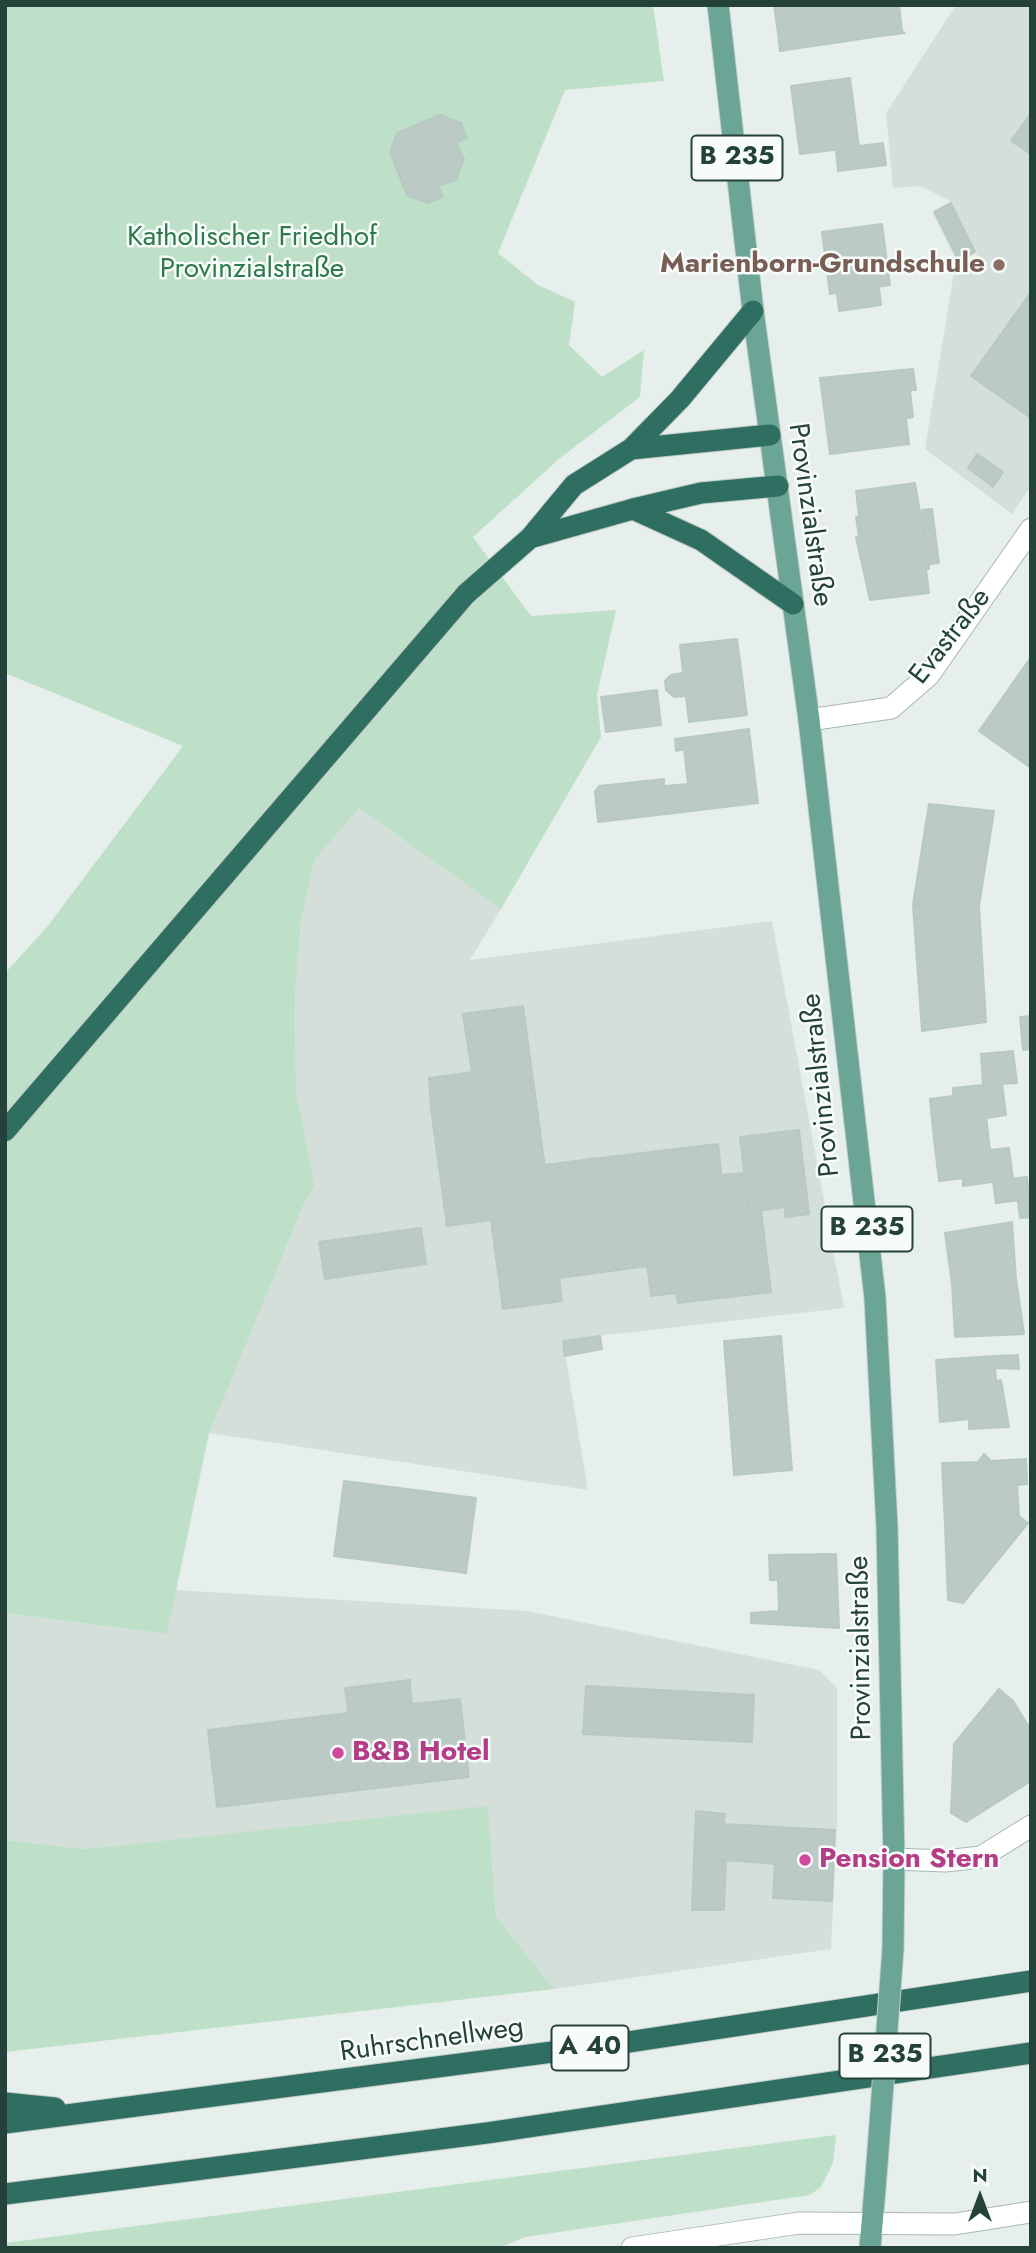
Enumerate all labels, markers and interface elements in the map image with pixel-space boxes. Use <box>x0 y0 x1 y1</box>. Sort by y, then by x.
road number: B 235 <box>692 136 782 181</box>
park label: Katholischer Friedhof Provinzialstraße <box>127 221 377 287</box>
place label: Marienborn-Grundschule <box>660 248 985 282</box>
marker: Marienborn-Grundschule <box>991 257 1007 273</box>
street label: Provinzialstraße <box>780 421 838 609</box>
street label: Evastraße <box>903 582 999 692</box>
street label: Provinzialstraße <box>796 991 848 1179</box>
road number: B 235 <box>822 1206 912 1252</box>
street label: Provinzialstraße <box>844 1555 880 1741</box>
place label: B&B Hotel <box>352 1736 490 1770</box>
marker: B&B Hotel <box>330 1745 346 1761</box>
place label: Pension Stern <box>819 1843 999 1877</box>
marker: Pension Stern <box>797 1852 813 1868</box>
street label: Ruhrschnellweg <box>338 2011 526 2071</box>
road number: A 40 <box>552 2025 628 2070</box>
road number: B 235 <box>840 2034 931 2078</box>
north arrow <box>945 2162 1015 2232</box>
text: N <box>972 2162 988 2189</box>

